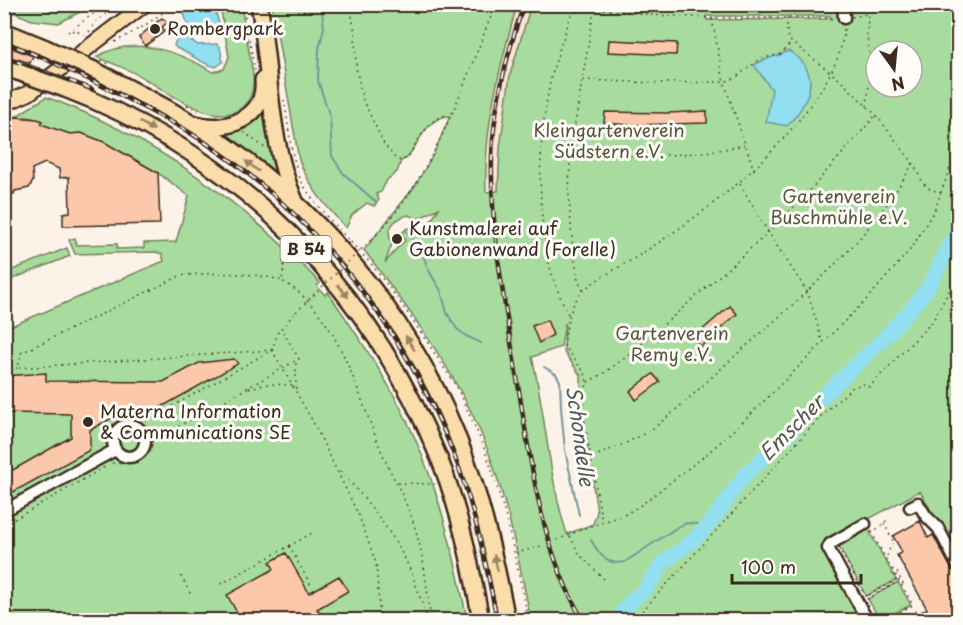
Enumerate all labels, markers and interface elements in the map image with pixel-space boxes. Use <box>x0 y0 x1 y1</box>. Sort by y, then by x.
place label: Rombergpark <box>167 14 283 41</box>
marker: Rombergpark <box>148 22 162 36</box>
north arrow <box>864 39 924 99</box>
text: N <box>889 71 907 98</box>
park label: Kleingartenverein Südstern e.V. <box>533 116 685 164</box>
one-way arrow <box>138 121 155 131</box>
one-way arrow <box>244 160 260 173</box>
park label: Gartenverein Buschmühle e.V. <box>770 182 908 230</box>
place label: Kunstmalerei auf Gabionenwand (Forelle) <box>409 214 616 262</box>
marker: Kunstmalerei auf Gabionenwand (Forelle) <box>390 232 404 246</box>
road number: B 54 <box>280 236 332 262</box>
one-way arrow <box>336 283 349 298</box>
park label: Gartenverein Remy e.V. <box>615 319 729 367</box>
one-way arrow <box>405 335 416 351</box>
water label: Schondelle <box>559 384 603 489</box>
water label: Emscher <box>752 386 833 467</box>
place label: Materna Information & Communications SE <box>100 397 291 445</box>
marker: Materna Information & Communications SE <box>81 415 95 429</box>
scale bar <box>732 547 861 585</box>
text: 100 m <box>741 553 796 580</box>
one-way arrow <box>490 554 500 572</box>

